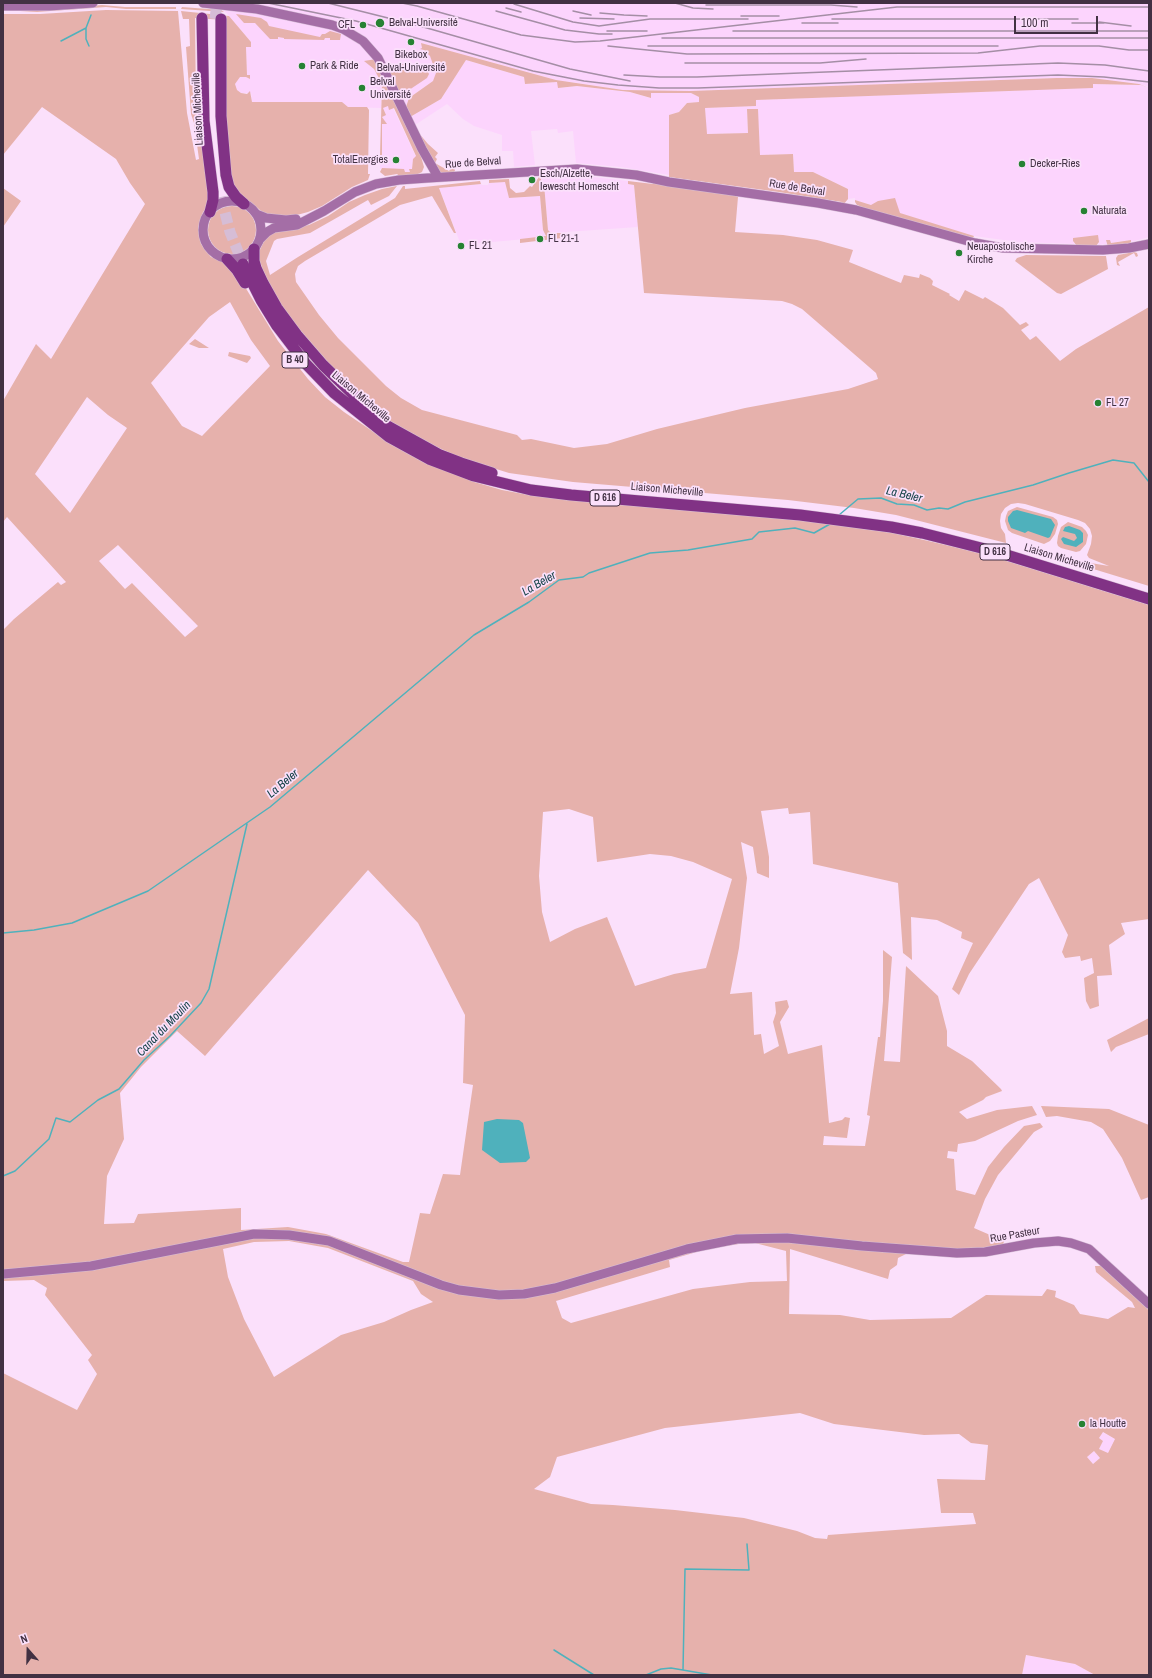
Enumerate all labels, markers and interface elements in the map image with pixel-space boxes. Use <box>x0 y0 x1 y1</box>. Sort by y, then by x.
scale bar <box>1016 8 1100 34</box>
text: 100 m <box>1021 15 1048 31</box>
place label: Belval-Université <box>389 16 458 30</box>
marker: Belval-Université <box>374 17 386 29</box>
place label: CFL <box>338 18 355 32</box>
marker: CFL <box>358 20 368 30</box>
marker: Bikebox Belval-Université <box>406 37 416 47</box>
place label: Bikebox Belval-Université <box>377 48 445 74</box>
place label: Park & Ride <box>310 59 359 73</box>
marker: Park & Ride <box>297 61 307 71</box>
street label: Liaison Micheville <box>190 72 206 146</box>
place label: Belval Université <box>370 75 411 101</box>
marker: Belval Université <box>357 83 367 93</box>
place label: TotalEnergies <box>333 153 388 167</box>
street label: Rue de Belval <box>445 154 501 172</box>
marker: TotalEnergies <box>391 155 401 165</box>
place label: Decker-Ries <box>1030 157 1080 171</box>
marker: Decker-Ries <box>1017 159 1027 169</box>
place label: Esch/Alzette, Iewescht Homescht <box>540 167 619 193</box>
marker: Esch/Alzette, Iewescht Homescht <box>527 175 537 185</box>
street label: Rue de Belval <box>768 177 826 199</box>
place label: Naturata <box>1092 204 1127 218</box>
marker: Naturata <box>1079 206 1089 216</box>
place label: FL 21-1 <box>548 232 579 246</box>
marker: FL 21-1 <box>535 234 545 244</box>
place label: FL 21 <box>469 239 492 253</box>
place label: Neuapostolische Kirche <box>967 240 1034 266</box>
marker: FL 21 <box>456 241 466 251</box>
marker: Neuapostolische Kirche <box>954 248 964 258</box>
road number: B 40 <box>282 352 308 368</box>
street label: Liaison Micheville <box>329 369 393 425</box>
place label: FL 27 <box>1106 396 1129 410</box>
marker: FL 27 <box>1093 398 1103 408</box>
street label: Liaison Micheville <box>630 480 704 500</box>
water label: La Beler <box>885 484 923 506</box>
road number: D 616 <box>590 490 620 506</box>
street label: Liaison Micheville <box>1022 541 1096 575</box>
road number: D 616 <box>980 544 1010 560</box>
water label: La Beler <box>520 569 558 599</box>
water label: La Beler <box>264 767 302 801</box>
water label: Canal du Moulin <box>134 998 194 1060</box>
street label: Rue Pasteur <box>989 1224 1041 1246</box>
place label: la Houtte <box>1090 1417 1126 1431</box>
marker: la Houtte <box>1077 1419 1087 1429</box>
north arrow <box>8 1630 48 1670</box>
text: N <box>18 1631 29 1646</box>

